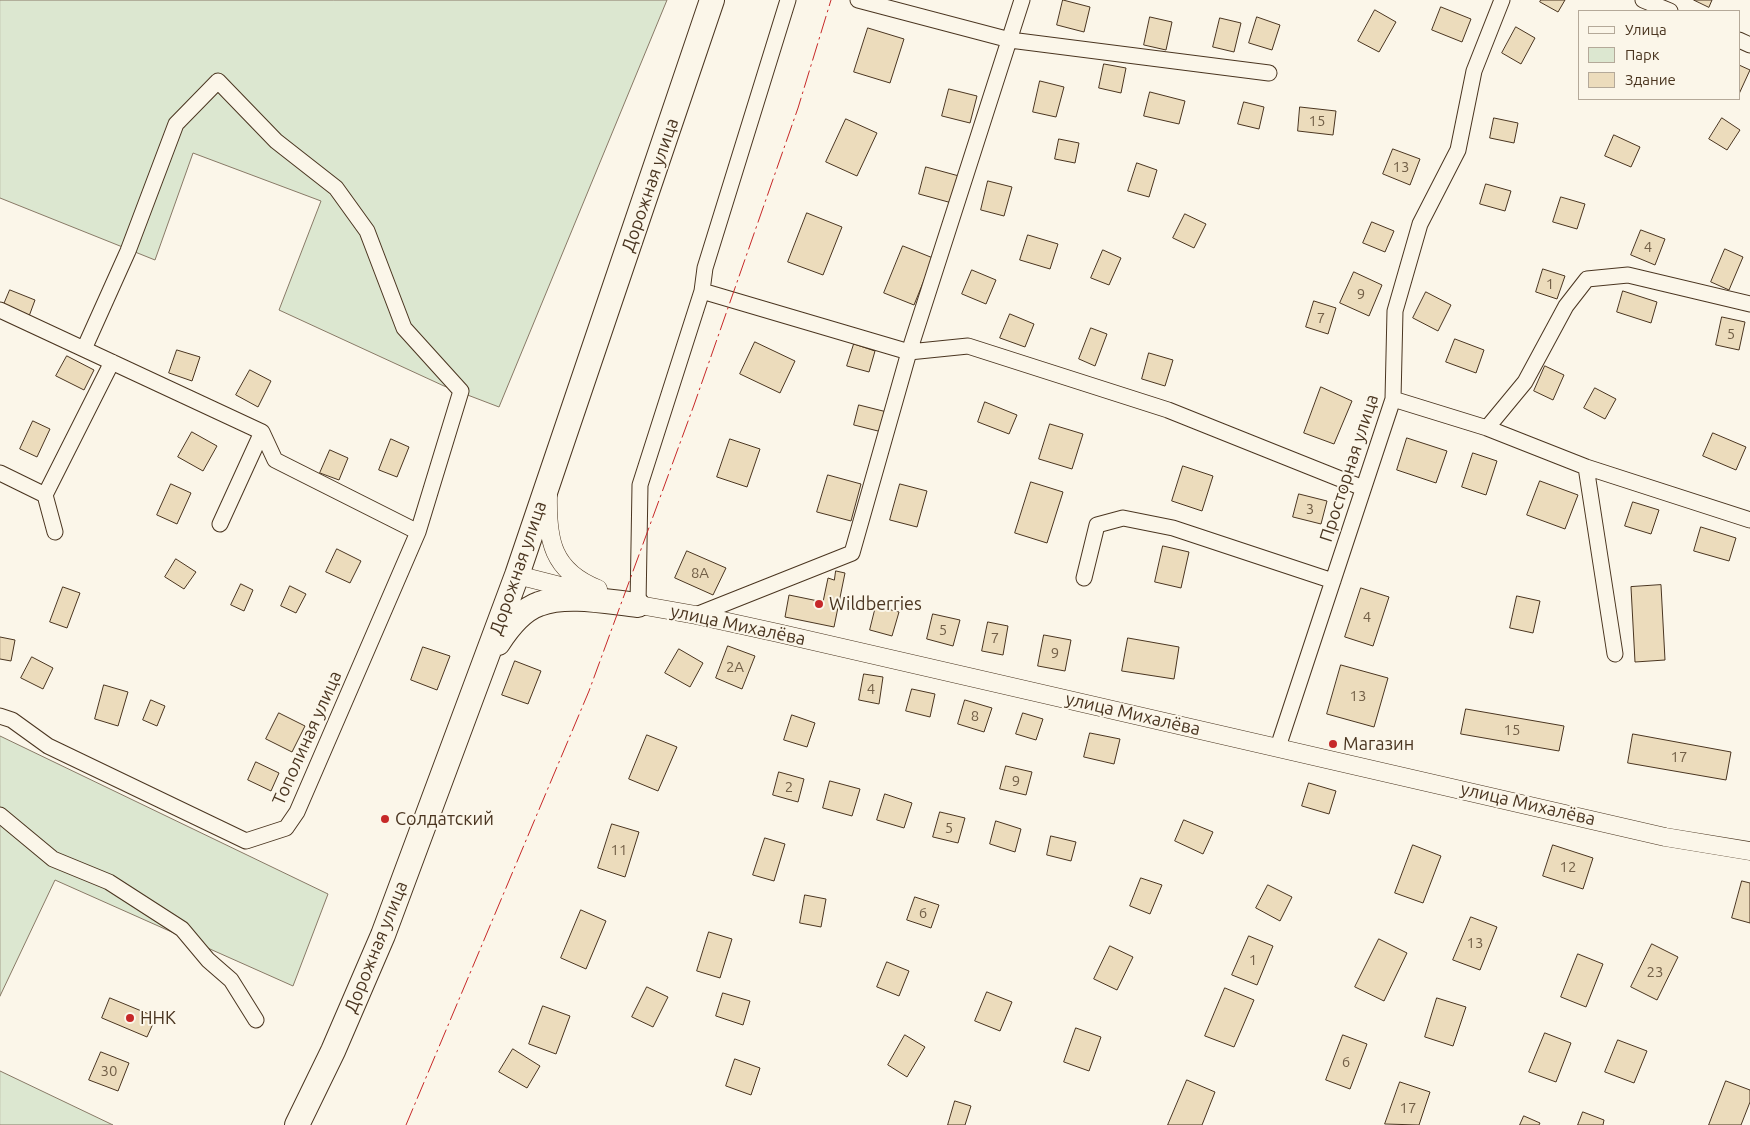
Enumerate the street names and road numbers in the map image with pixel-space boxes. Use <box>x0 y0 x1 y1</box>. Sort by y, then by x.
street label: Дорожная улица <box>617 115 683 255</box>
street label: Просторная улица <box>1315 391 1383 545</box>
street label: Дорожная улица <box>485 498 551 638</box>
street label: улица Михалёва <box>668 600 808 650</box>
street label: Тополиная улица <box>268 668 346 808</box>
street label: улица Михалёва <box>1063 688 1203 740</box>
street label: улица Михалёва <box>1458 778 1598 830</box>
street label: Дорожная улица <box>340 878 412 1016</box>

